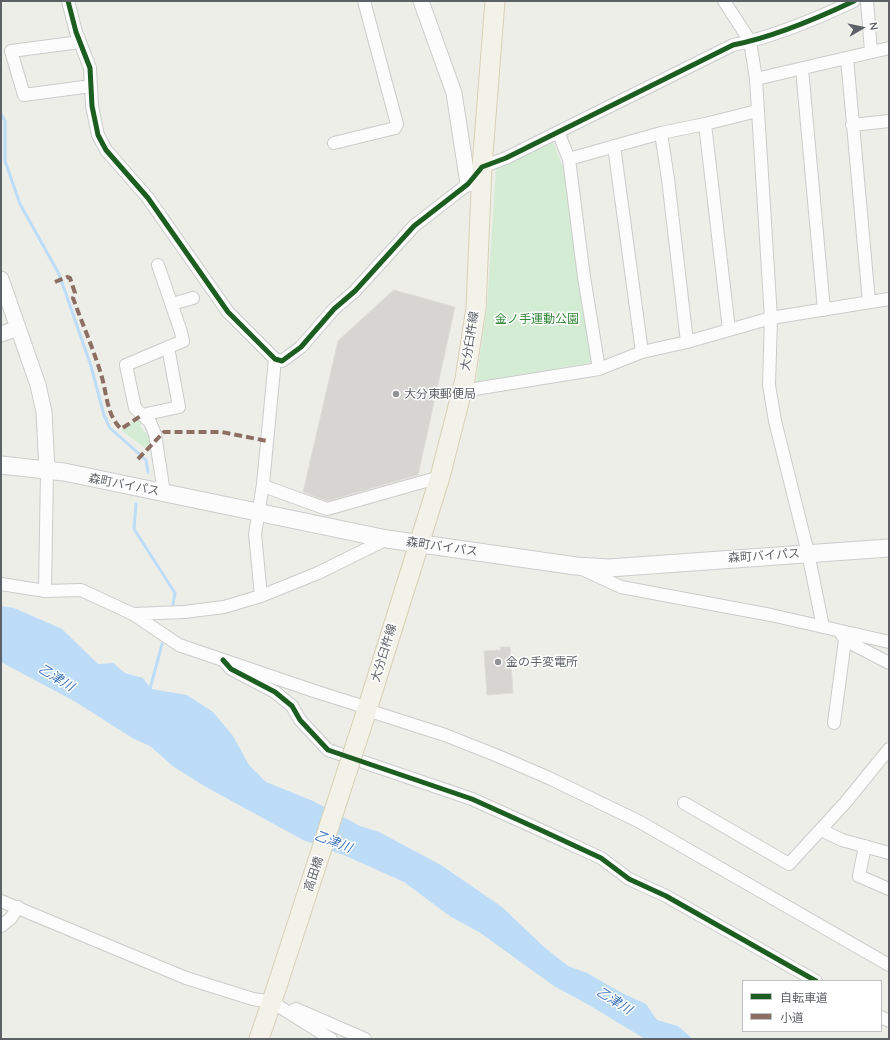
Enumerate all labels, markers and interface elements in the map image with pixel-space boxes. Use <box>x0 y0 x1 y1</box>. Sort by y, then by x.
north arrow <box>842 8 882 48</box>
text: N <box>866 21 881 31</box>
street label: 大分臼杵線 <box>458 310 482 372</box>
park label: 金ノ手運動公園 <box>495 312 579 326</box>
place label: 大分東郵便局 <box>404 387 476 401</box>
marker: 大分東郵便局 <box>391 389 401 399</box>
street label: 森町バイパス <box>87 471 161 499</box>
street label: 森町バイパス <box>405 535 479 559</box>
street label: 森町バイパス <box>728 546 800 566</box>
street label: 大分臼杵線 <box>368 622 400 684</box>
place label: 金の手変電所 <box>506 655 578 669</box>
marker: 金の手変電所 <box>493 657 503 667</box>
water label: 乙津川 <box>35 661 77 695</box>
water label: 乙津川 <box>312 828 354 856</box>
street label: 高田橋 <box>302 855 326 893</box>
legend <box>742 980 882 1032</box>
water label: 乙津川 <box>593 984 635 1018</box>
text: 自転車道 <box>780 990 828 1005</box>
text: 小道 <box>780 1010 804 1025</box>

